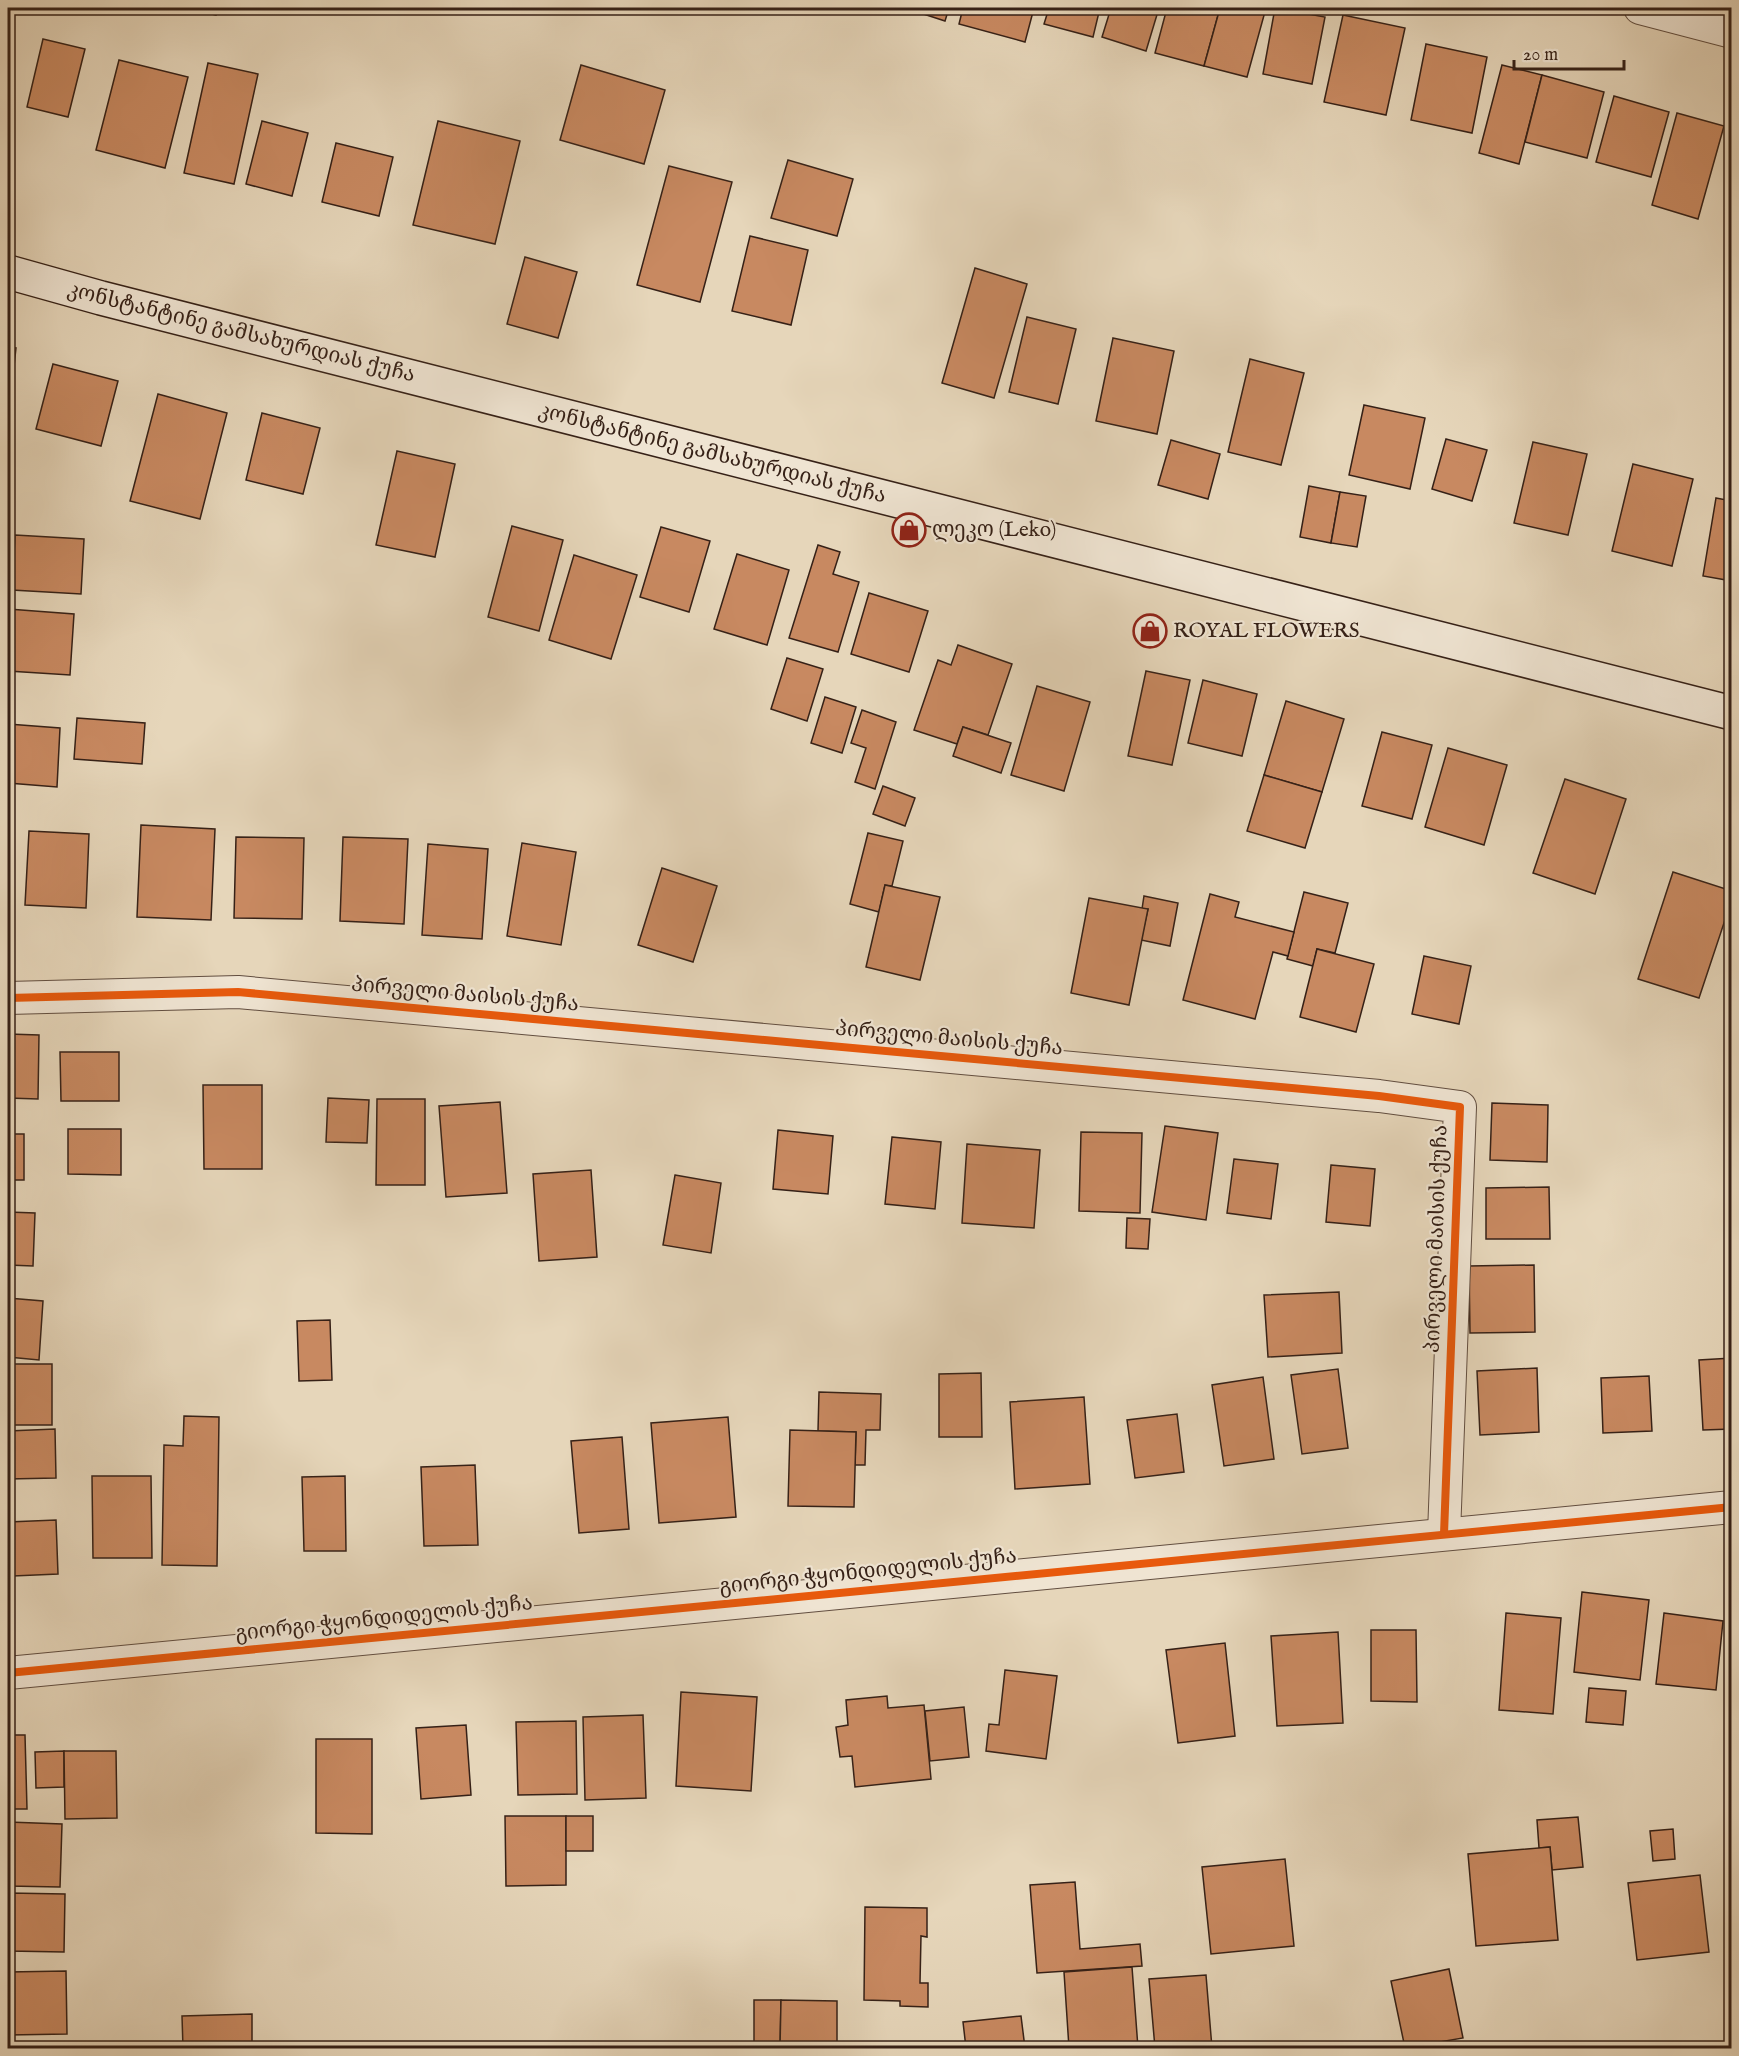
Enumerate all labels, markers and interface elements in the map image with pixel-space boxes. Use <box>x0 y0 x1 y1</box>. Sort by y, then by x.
scale bar <box>1514 33 1624 71</box>
text: 20 m <box>1523 44 1558 67</box>
street label: კონსტანტინე გამსახურდიას ქუჩა <box>64 277 418 389</box>
street label: კონსტანტინე გამსახურდიას ქუჩა <box>535 398 889 510</box>
shop icon: ლეკო (Leko) <box>891 512 927 548</box>
place label: ლეკო (Leko) <box>932 517 1056 544</box>
shop icon: ROYAL FLOWERS <box>1132 613 1168 649</box>
place label: ROYAL FLOWERS <box>1173 618 1360 645</box>
street label: პირველი მაისის ქუჩა <box>350 972 580 1018</box>
street label: პირველი მაისის ქუჩა <box>834 1016 1064 1062</box>
street label: პირველი მაისის ქუჩა <box>1420 1124 1454 1354</box>
street label: გიორგი ჭყონდიდელის ქუჩა <box>718 1543 1018 1601</box>
street label: გიორგი ჭყონდიდელის ქუჩა <box>234 1590 534 1648</box>

